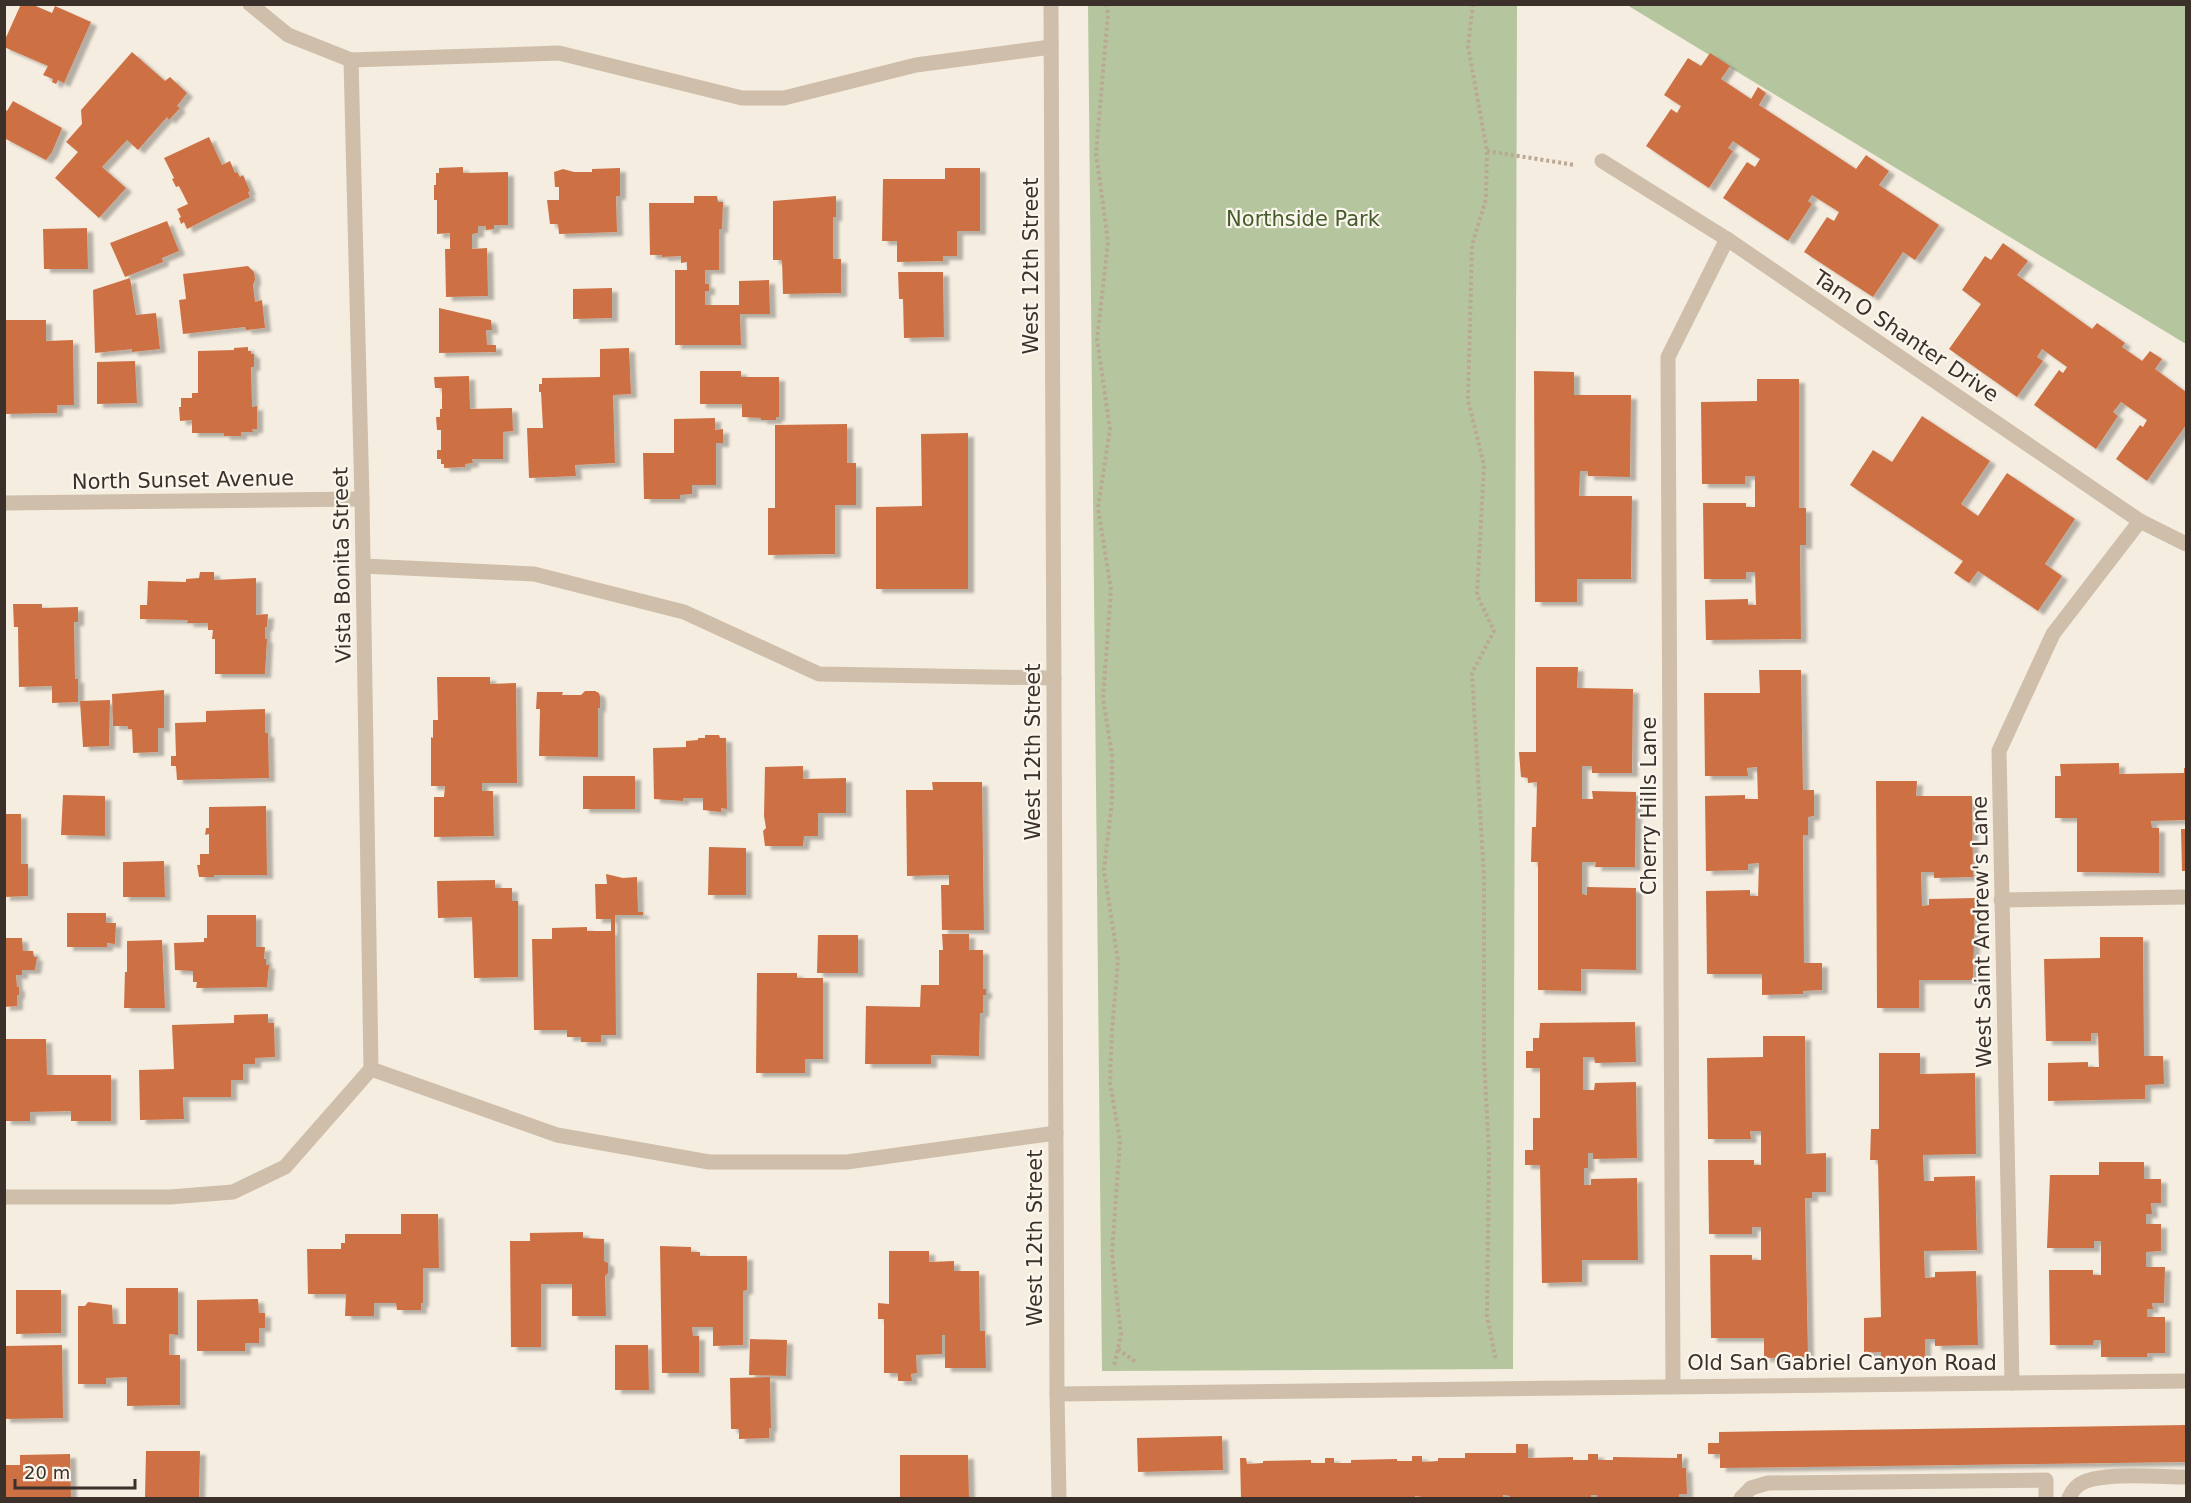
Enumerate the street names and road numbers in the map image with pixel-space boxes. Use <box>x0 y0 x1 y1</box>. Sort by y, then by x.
street label: West 12th Street <box>1019 177 1043 355</box>
street label: Tam O Shanter Drive <box>1808 265 2003 407</box>
street label: North Sunset Avenue <box>72 466 294 494</box>
street label: Vista Bonita Street <box>328 467 356 663</box>
street label: West 12th Street <box>1021 663 1045 841</box>
street label: Cherry Hills Lane <box>1637 717 1661 895</box>
street label: West Saint Andrew's Lane <box>1968 796 1996 1068</box>
street label: West 12th Street <box>1023 1149 1047 1327</box>
street label: Old San Gabriel Canyon Road <box>1687 1351 1997 1375</box>

